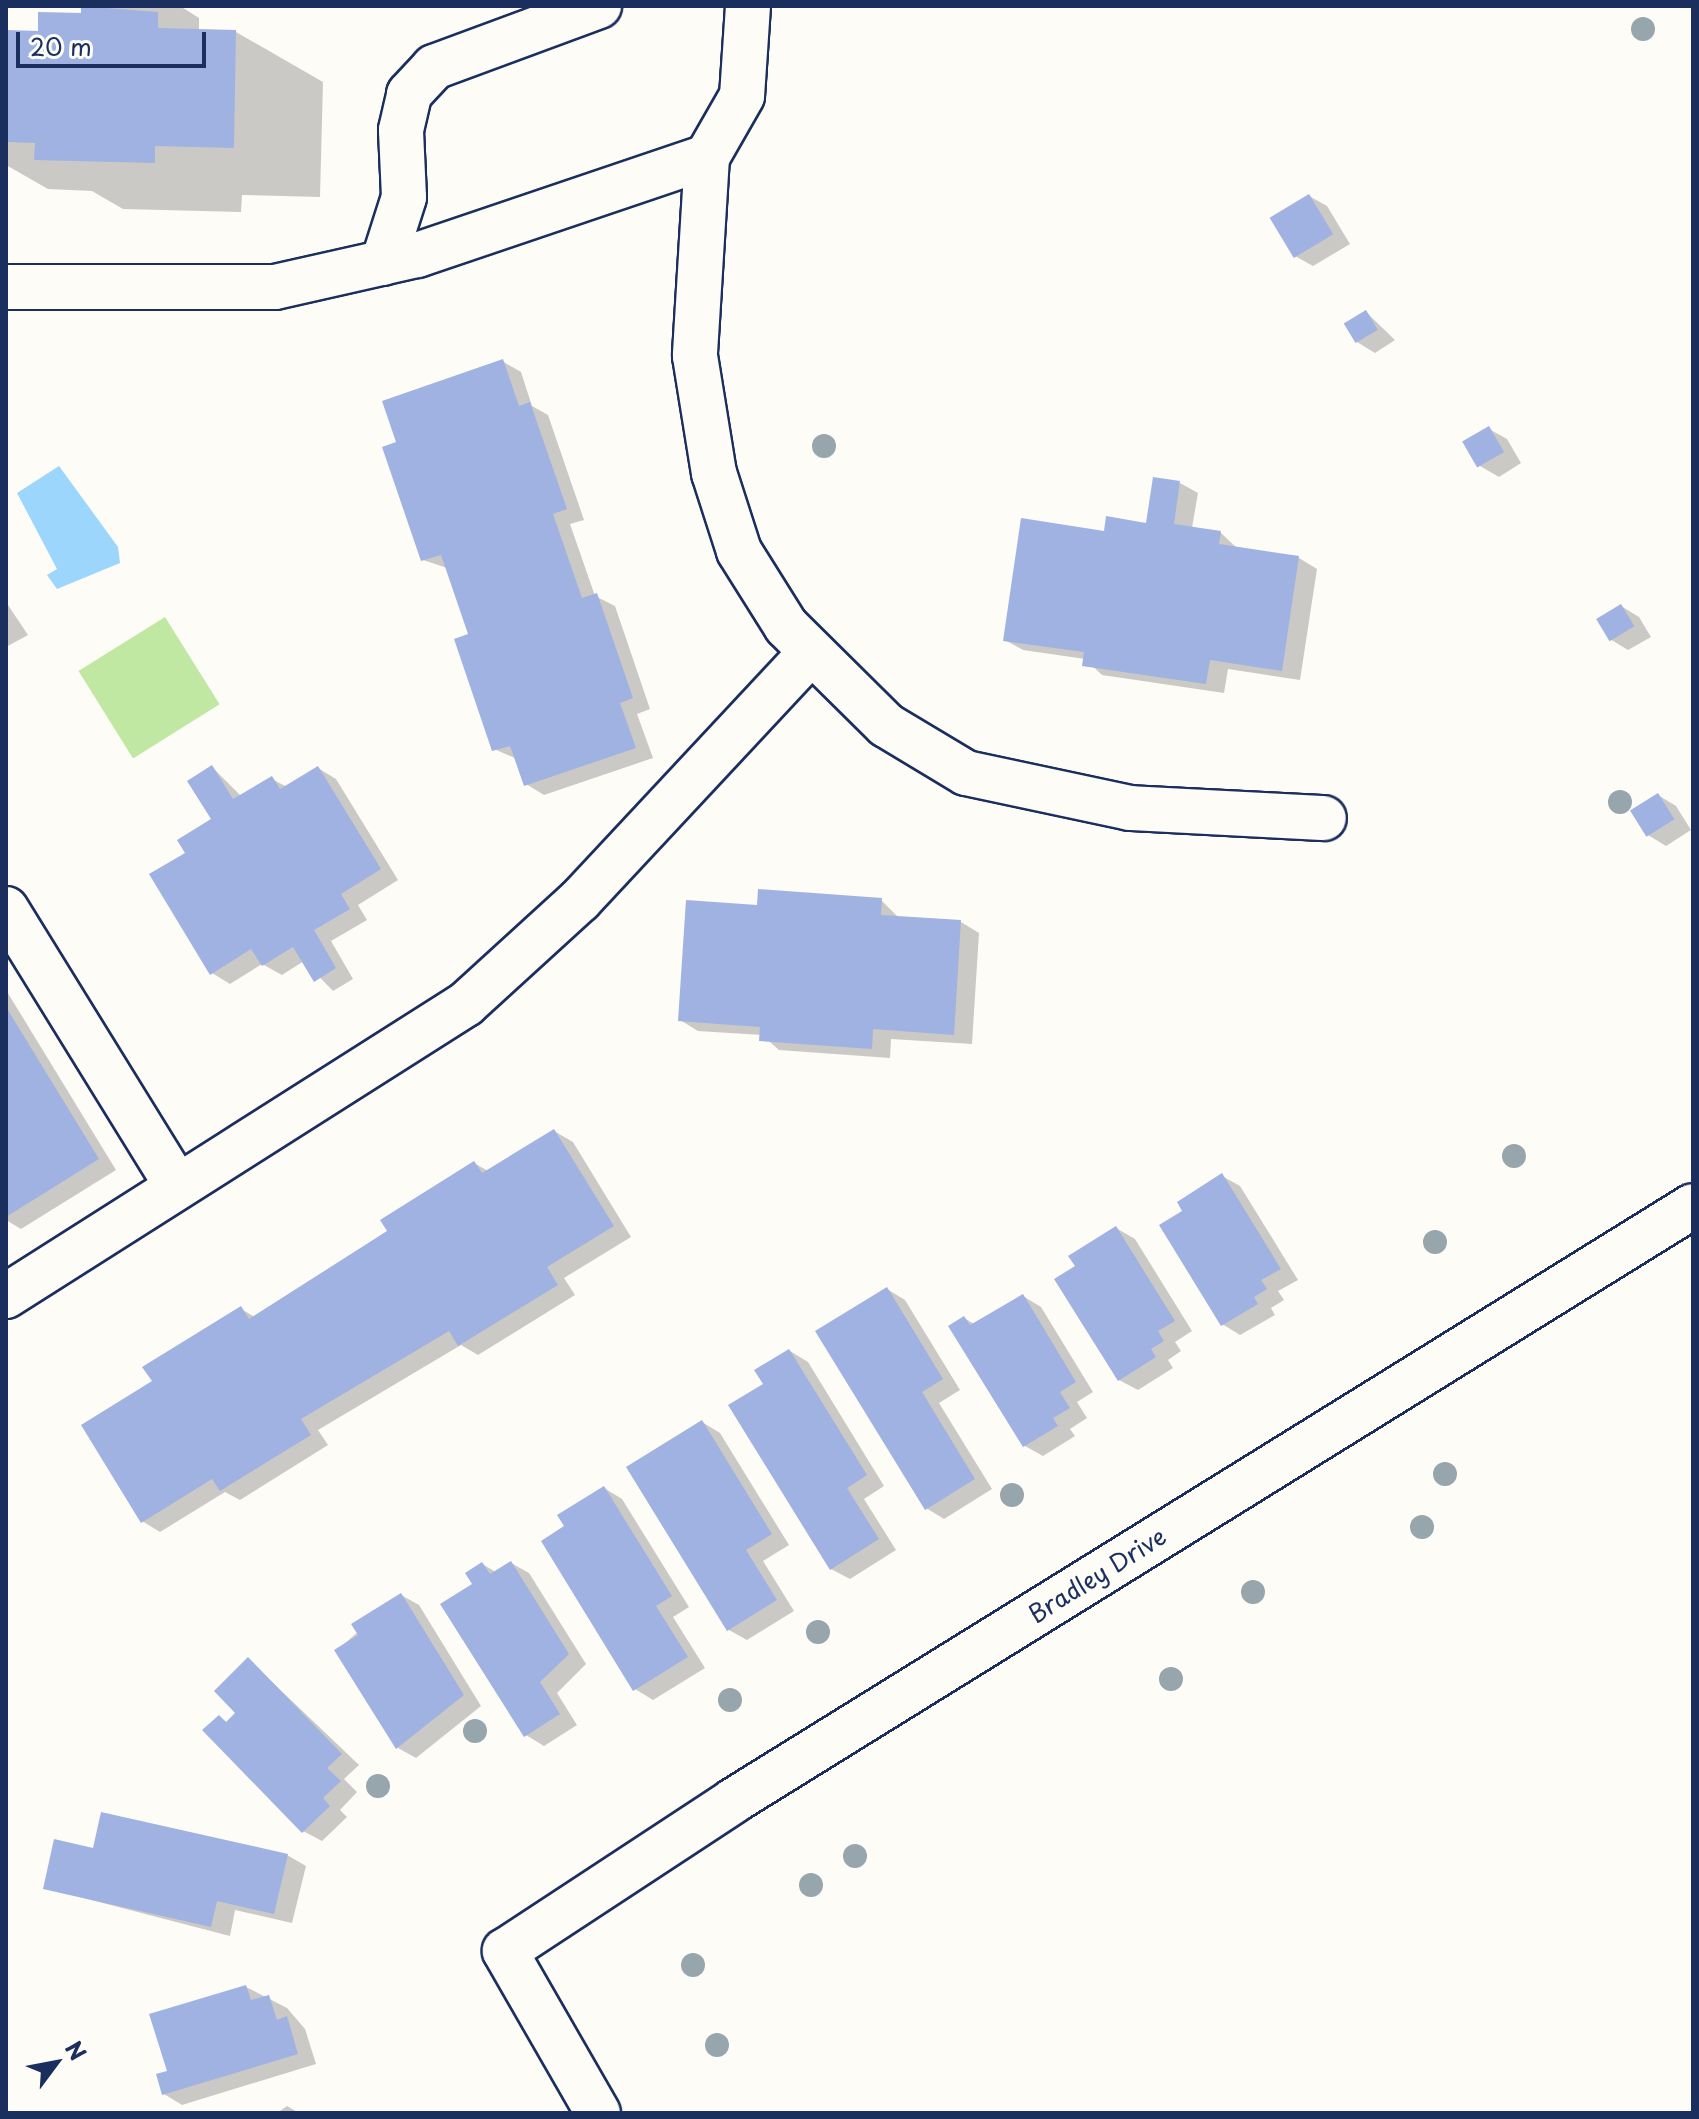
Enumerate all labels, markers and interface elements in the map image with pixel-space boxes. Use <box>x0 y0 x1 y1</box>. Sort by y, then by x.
scale bar <box>20 16 210 66</box>
text: 20 m <box>30 28 92 64</box>
street label: Bradley Drive <box>1022 1521 1172 1629</box>
north arrow <box>16 2023 96 2103</box>
text: N <box>58 2034 95 2066</box>

